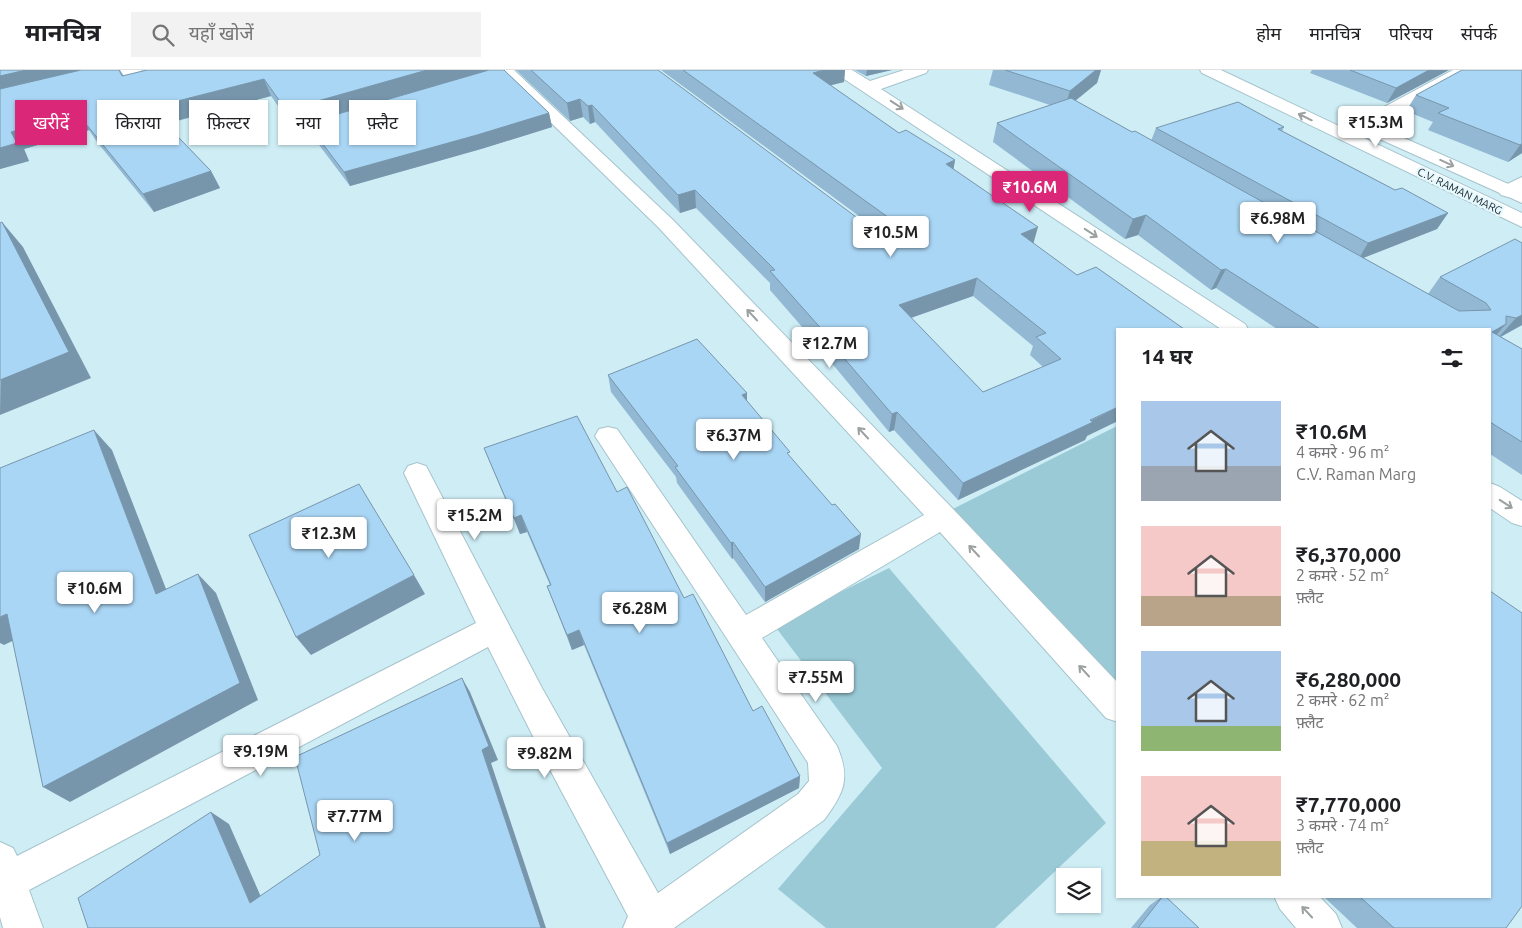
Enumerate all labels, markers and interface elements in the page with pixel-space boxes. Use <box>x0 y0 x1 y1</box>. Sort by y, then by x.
search box <box>131 12 481 57</box>
text: मानचित्र <box>25 19 101 46</box>
icon: search <box>149 21 177 49</box>
text: यहाँ खोजें <box>189 22 254 44</box>
text: होम <box>1256 23 1281 43</box>
text: मानचित्र <box>1309 23 1361 43</box>
text: परिचय <box>1389 23 1433 43</box>
text: संपर्क <box>1461 23 1497 43</box>
chip: खरीदें <box>15 100 87 145</box>
chip: किराया <box>97 100 179 145</box>
chip: फ़िल्टर <box>189 100 268 145</box>
chip: नया <box>278 100 339 145</box>
chip: फ़्लैट <box>349 100 416 145</box>
one-way arrow <box>890 100 904 111</box>
pin: ₹15.3M <box>1335 106 1417 148</box>
one-way arrow <box>1298 111 1313 121</box>
text: ₹15.3M <box>1349 113 1403 131</box>
one-way arrow <box>1439 159 1454 168</box>
street label: C.V. RAMAN MARG <box>1416 165 1504 217</box>
pin: ₹10.6M <box>989 170 1071 213</box>
text: ₹10.6M <box>1003 178 1057 196</box>
pin: ₹6.98M <box>1237 202 1319 244</box>
text: ₹6.98M <box>1251 209 1305 227</box>
pin: ₹10.5M <box>850 216 932 258</box>
text: ₹10.5M <box>864 223 918 241</box>
one-way arrow <box>1084 228 1098 238</box>
one-way arrow <box>746 308 758 321</box>
pin: ₹12.7M <box>789 326 871 369</box>
text: ₹12.7M <box>803 334 857 352</box>
text: 14 घर <box>1141 344 1193 368</box>
icon: filters <box>1438 344 1466 372</box>
pin: ₹6.37M <box>693 418 775 461</box>
text: ₹10.6M <box>1296 419 1367 443</box>
icon: home <box>1181 421 1241 481</box>
text: ₹6.37M <box>707 426 761 444</box>
one-way arrow <box>857 426 869 439</box>
text: 4 कमरे · 96 m² <box>1296 443 1390 461</box>
text: C.V. Raman Marg <box>1296 465 1416 483</box>
pin: ₹15.2M <box>434 498 516 541</box>
one-way arrow <box>1499 499 1513 510</box>
text: ₹15.2M <box>448 506 502 524</box>
pin: ₹12.3M <box>288 516 370 559</box>
text: ₹12.3M <box>302 524 356 542</box>
text: ₹6,370,000 <box>1296 542 1401 566</box>
one-way arrow <box>968 545 980 558</box>
icon: home <box>1181 546 1241 606</box>
text: 2 कमरे · 52 m² <box>1296 566 1390 584</box>
pin: ₹10.6M <box>54 572 136 614</box>
text: ₹10.6M <box>68 579 122 597</box>
text: फ़्लैट <box>1296 588 1324 606</box>
pin: ₹6.28M <box>599 592 681 634</box>
text: ₹6.28M <box>613 599 667 617</box>
pin: ₹7.55M <box>775 660 857 703</box>
one-way arrow <box>1078 664 1090 677</box>
text: ₹6,280,000 <box>1296 667 1401 691</box>
text: ₹7.55M <box>789 668 843 686</box>
icon: home <box>1181 671 1241 731</box>
text: 2 कमरे · 62 m² <box>1296 691 1390 709</box>
text: फ़्लैट <box>1296 713 1324 731</box>
pin: ₹9.19M <box>220 734 302 777</box>
pin: ₹9.82M <box>504 736 586 779</box>
text: ₹9.19M <box>234 742 288 760</box>
text: ₹9.82M <box>518 744 572 762</box>
text: ₹7,770,000 <box>1296 792 1401 816</box>
icon: home <box>1181 796 1241 856</box>
pin: ₹7.77M <box>314 800 396 842</box>
text: ₹7.77M <box>328 807 382 825</box>
text: 3 कमरे · 74 m² <box>1296 816 1390 834</box>
text: फ़्लैट <box>1296 838 1324 856</box>
map controls <box>1056 868 1101 913</box>
button: layers <box>1056 868 1101 913</box>
one-way arrow <box>1302 906 1313 919</box>

